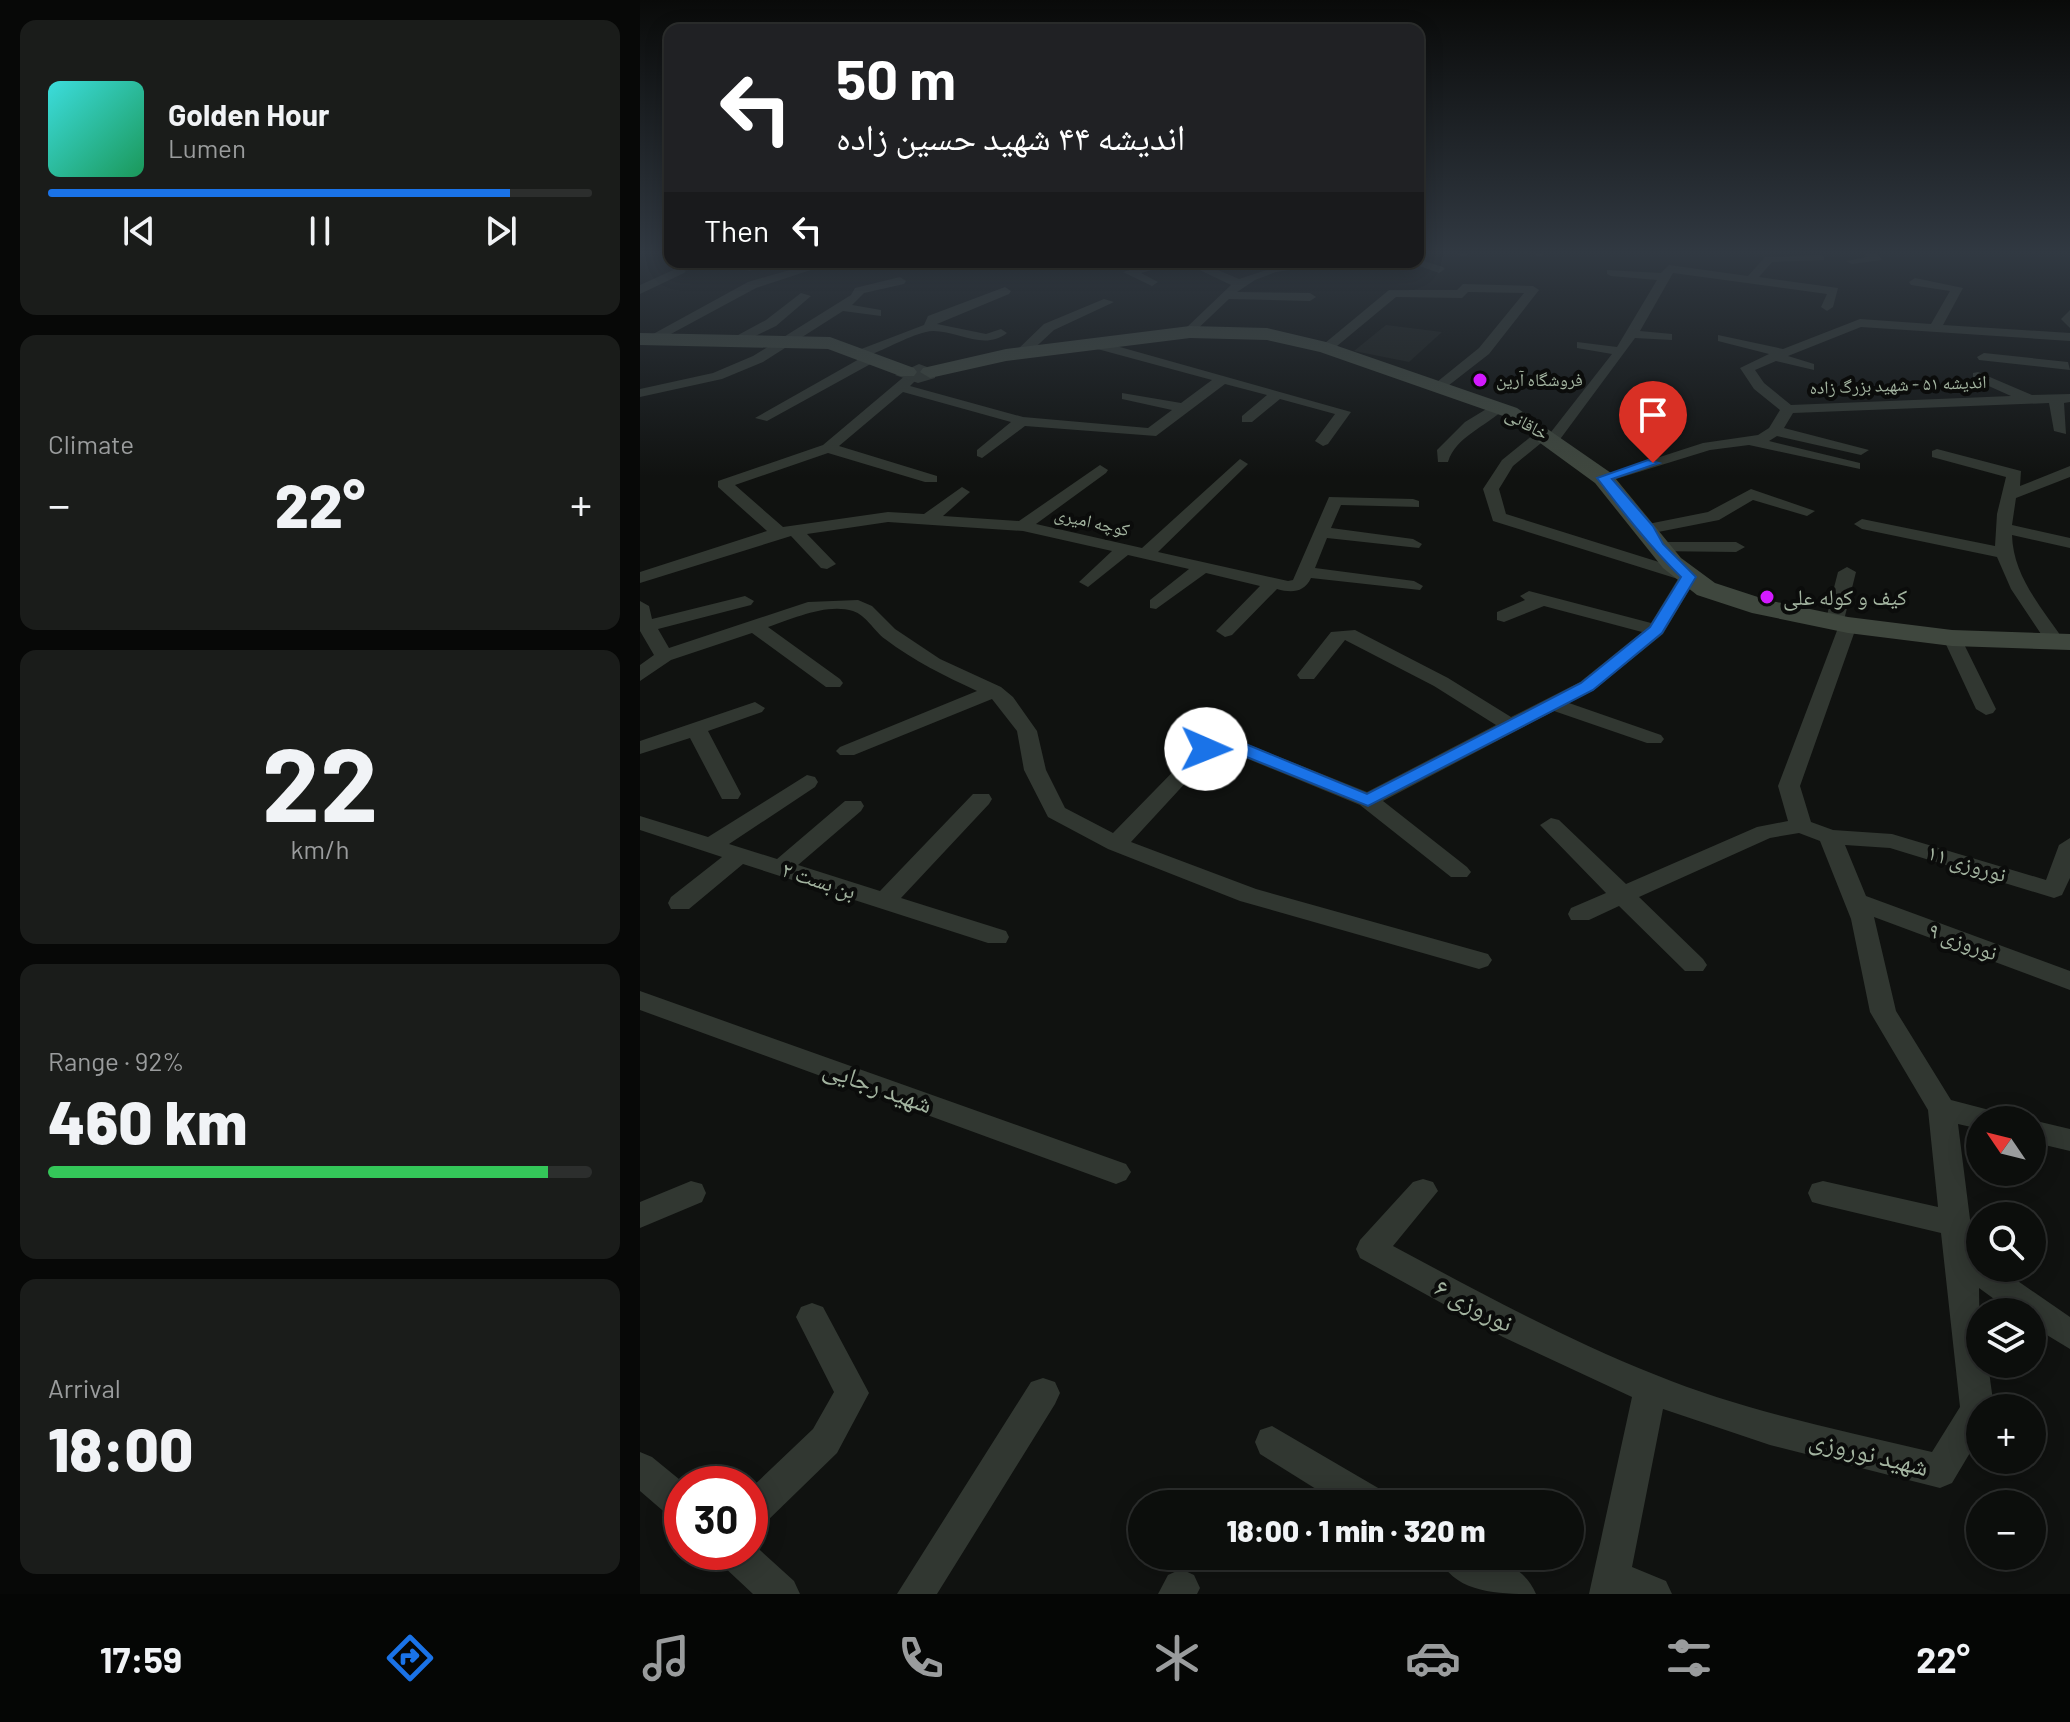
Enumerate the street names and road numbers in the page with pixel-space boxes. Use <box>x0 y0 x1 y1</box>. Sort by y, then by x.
street label: اندیشه ۵۱ - شهید بزرگ زاده <box>1809 370 1987 399</box>
street label: خاقانی <box>1502 402 1553 445</box>
street label: کوچه امیری <box>1052 502 1132 541</box>
street label: نوروزی ۱۱ <box>1924 838 2010 888</box>
street label: بن بست ۲ <box>778 855 860 905</box>
street label: نوروزی ۹ <box>1925 916 2001 966</box>
street label: شهید رجایی <box>819 1051 937 1121</box>
street label: نوروزی ۶ <box>1429 1270 1519 1339</box>
street label: شهید نوروزی <box>1806 1422 1932 1483</box>

